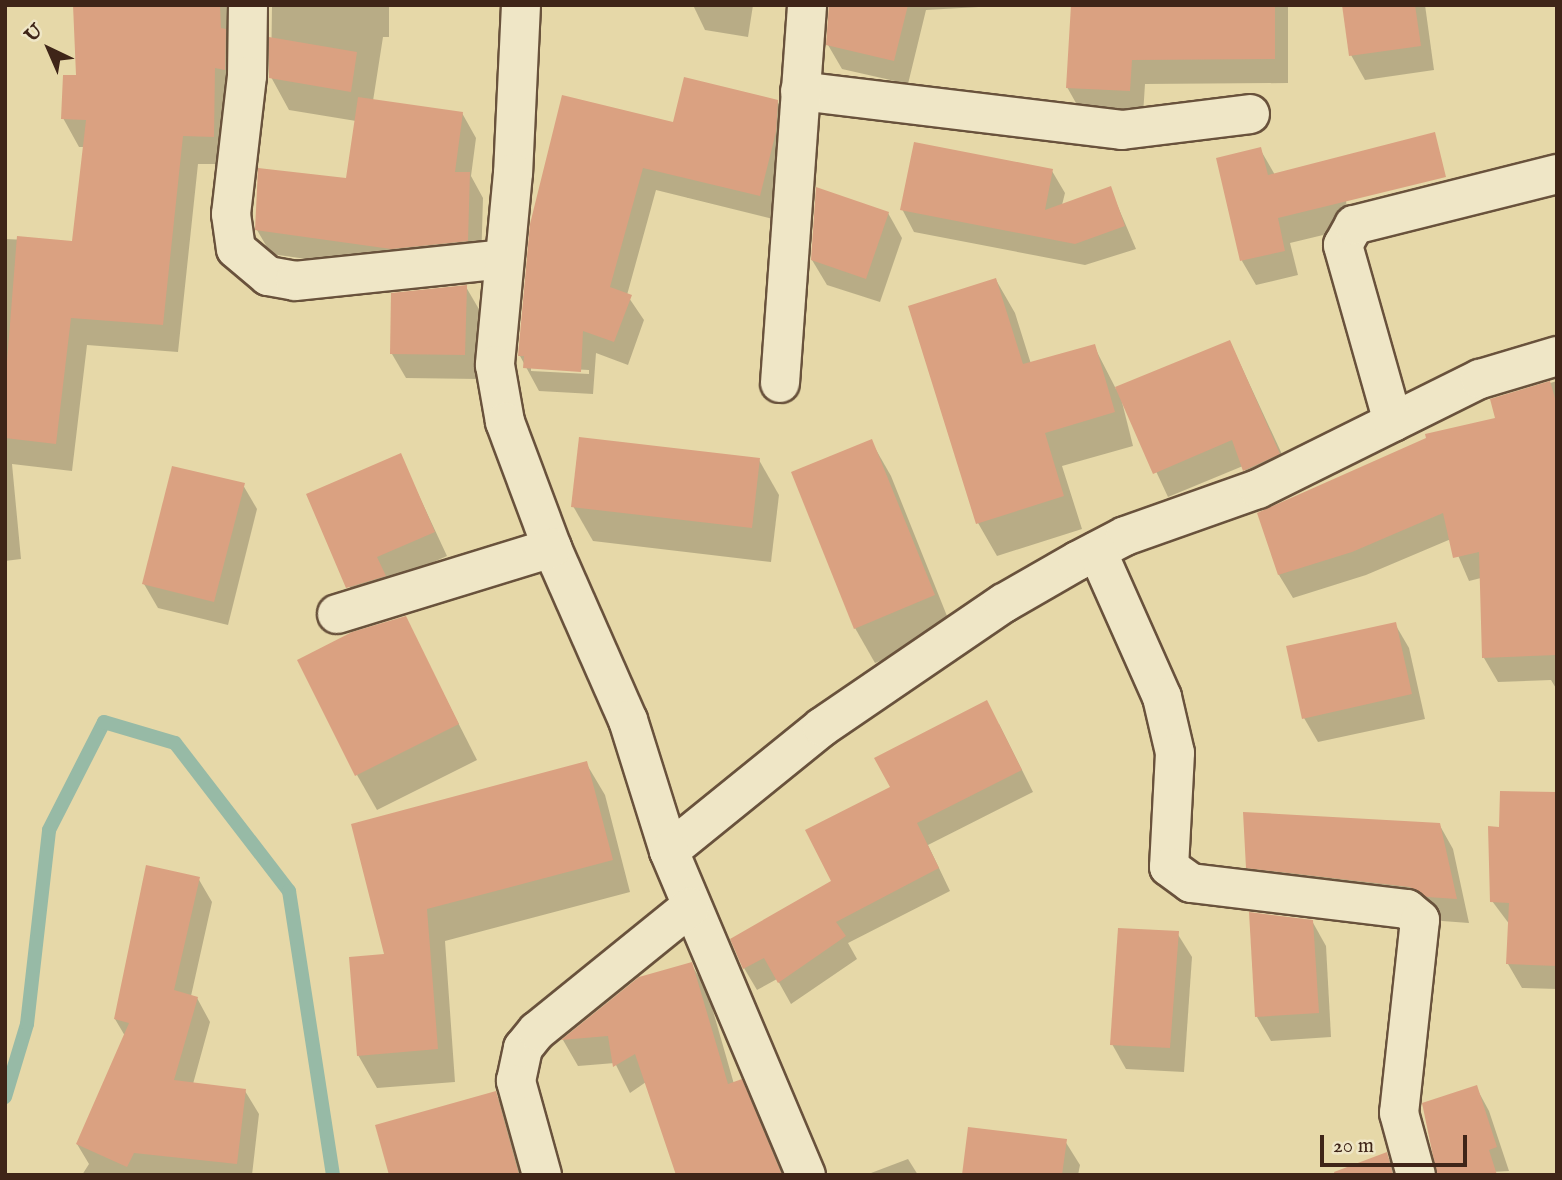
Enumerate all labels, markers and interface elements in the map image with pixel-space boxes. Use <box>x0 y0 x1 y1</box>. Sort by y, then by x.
north arrow <box>14 14 84 84</box>
text: U <box>20 20 49 48</box>
scale bar <box>1324 1120 1471 1164</box>
text: 20 m <box>1333 1133 1374 1160</box>

